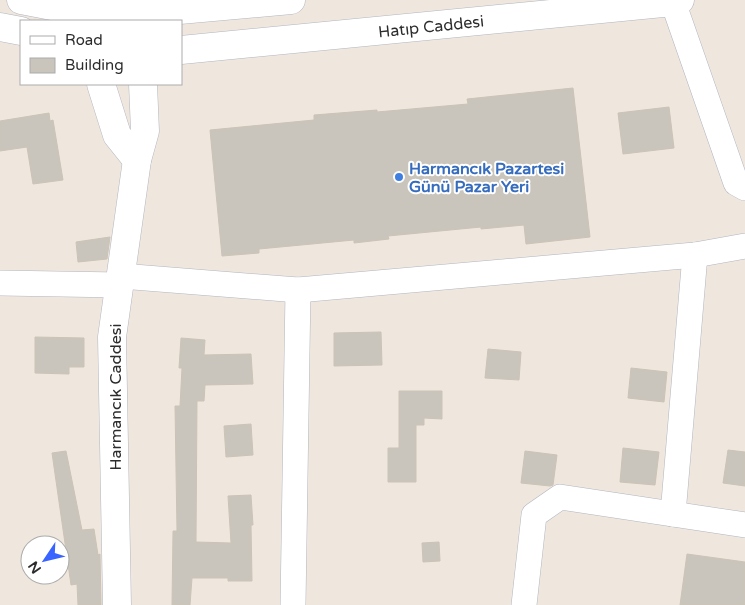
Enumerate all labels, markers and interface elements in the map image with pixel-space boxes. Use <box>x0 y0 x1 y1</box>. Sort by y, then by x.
street label: Hatıp Caddesi <box>377 11 485 42</box>
legend <box>20 20 182 85</box>
text: Road <box>65 31 103 49</box>
text: Building <box>65 56 124 74</box>
place label: Harmancık Pazartesi Günü Pazar Yeri <box>409 159 564 197</box>
marker: Harmancık Pazartesi Günü Pazar Yeri <box>393 171 405 183</box>
street label: Harmancık Caddesi <box>106 323 126 471</box>
north arrow <box>20 535 70 585</box>
text: N <box>25 558 45 577</box>

